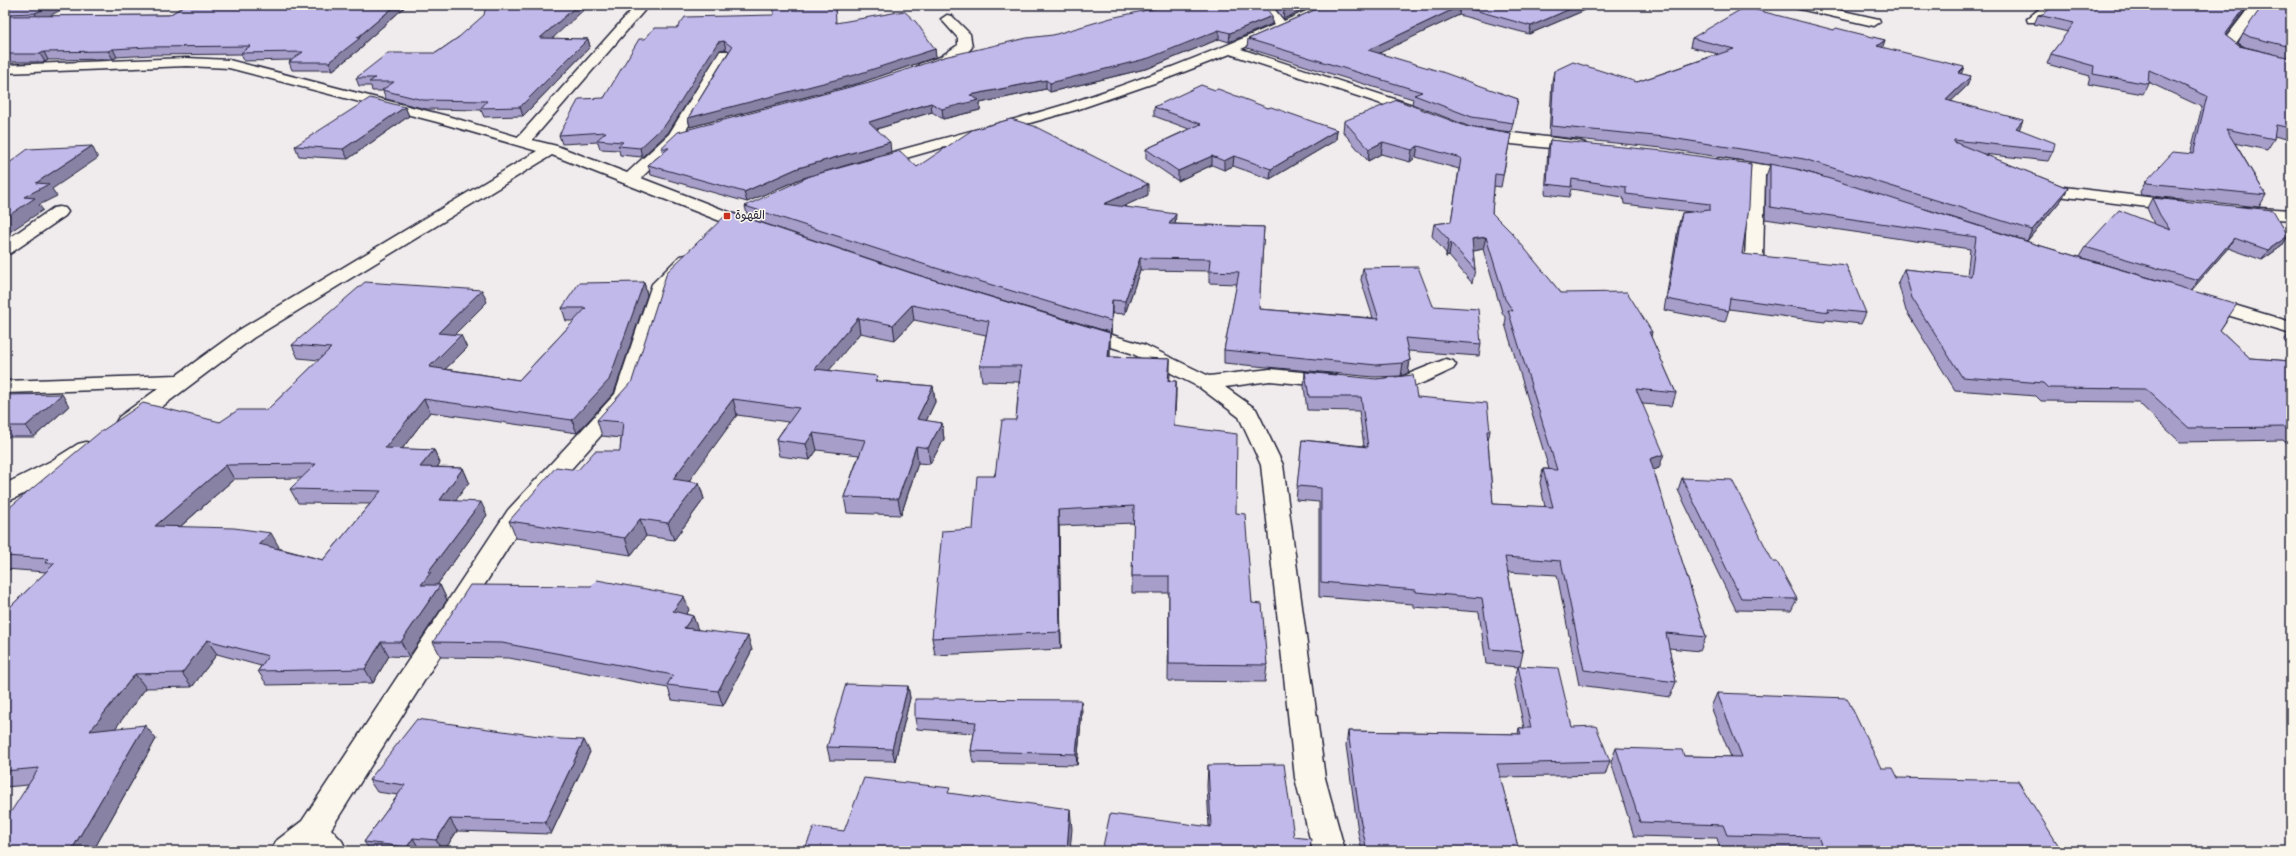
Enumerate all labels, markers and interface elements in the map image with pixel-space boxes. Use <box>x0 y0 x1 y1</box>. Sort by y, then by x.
place label: القهوة <box>735 208 765 225</box>
marker: القهوة <box>722 211 732 221</box>

